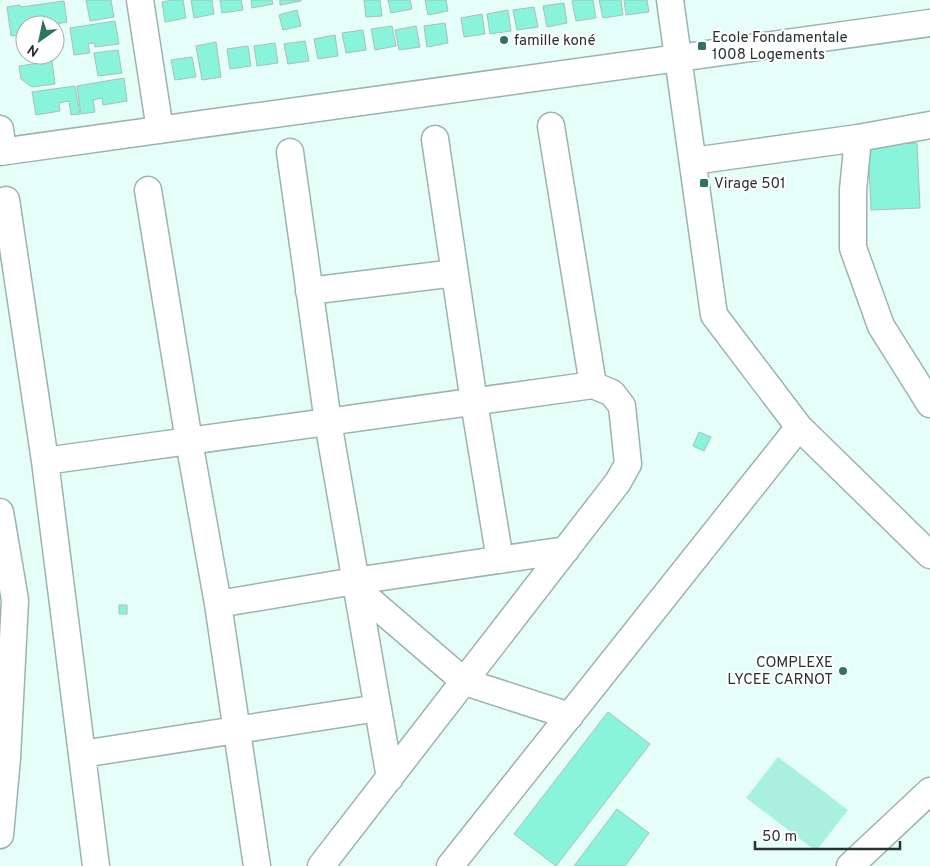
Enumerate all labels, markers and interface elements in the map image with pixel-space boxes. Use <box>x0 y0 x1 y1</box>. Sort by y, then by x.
north arrow <box>15 15 65 65</box>
place label: Ecole Fondamentale 1008 Logements <box>712 29 847 65</box>
place label: famille koné <box>514 32 596 51</box>
marker: famille koné <box>498 34 510 46</box>
text: N <box>25 40 43 60</box>
marker: Ecole Fondamentale 1008 Logements <box>696 40 708 52</box>
place label: Virage 501 <box>714 175 786 194</box>
marker: Virage 501 <box>698 177 710 189</box>
place label: COMPLEXE LYCEE CARNOT <box>727 654 833 690</box>
marker: COMPLEXE LYCEE CARNOT <box>837 665 849 677</box>
scale bar <box>755 818 900 850</box>
text: 50 m <box>762 828 797 847</box>

